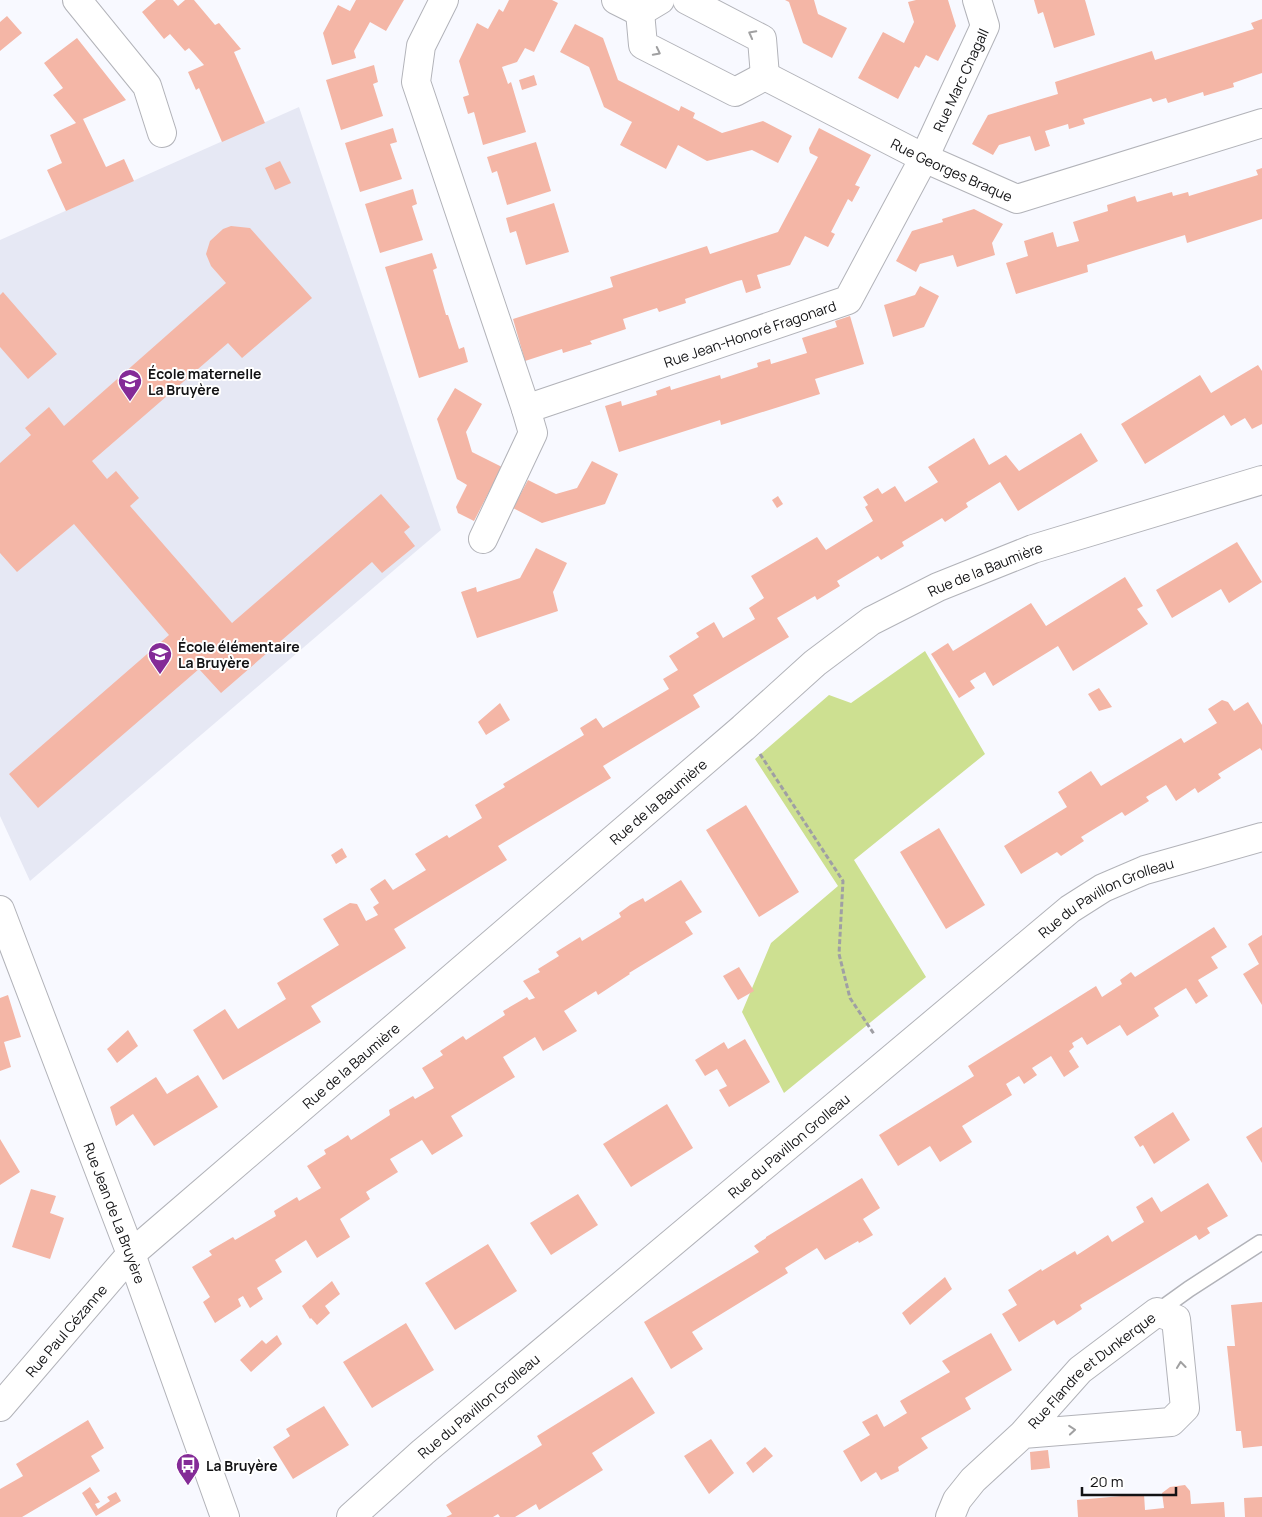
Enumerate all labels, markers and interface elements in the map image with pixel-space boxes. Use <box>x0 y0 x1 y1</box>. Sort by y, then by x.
street label: Rue Marc Chagall <box>928 25 992 135</box>
one-way arrow <box>748 30 757 40</box>
one-way arrow <box>652 46 661 56</box>
street label: Rue Georges Braque <box>888 133 1016 205</box>
street label: Rue Jean-Honoré Fragonard <box>661 295 838 371</box>
place label: École maternelle La Bruyère <box>148 364 262 399</box>
school or university icon: École maternelle La Bruyère <box>117 368 143 402</box>
street label: Rue de la Baumière <box>924 537 1045 600</box>
place label: École élémentaire La Bruyère <box>178 637 300 672</box>
school or university icon: École élémentaire La Bruyère <box>147 641 173 675</box>
street label: Rue de la Baumière <box>605 754 710 848</box>
street label: Rue du Pavillon Grolleau <box>1034 853 1176 942</box>
street label: Rue de la Baumière <box>298 1018 403 1112</box>
street label: Rue du Pavillon Grolleau <box>724 1089 853 1202</box>
street label: Rue Jean de La Bruyère <box>80 1140 150 1286</box>
street label: Rue Paul Cézanne <box>21 1280 111 1381</box>
street label: Rue Flandre et Dunkerque <box>1023 1307 1159 1432</box>
street label: Rue du Pavillon Grolleau <box>413 1349 543 1462</box>
one-way arrow <box>1176 1361 1187 1369</box>
one-way arrow <box>1068 1425 1076 1436</box>
bus stop icon: La Bruyère <box>175 1452 201 1486</box>
place label: La Bruyère <box>206 1456 278 1475</box>
scale bar <box>1082 1464 1176 1496</box>
text: 20 m <box>1090 1471 1123 1492</box>

